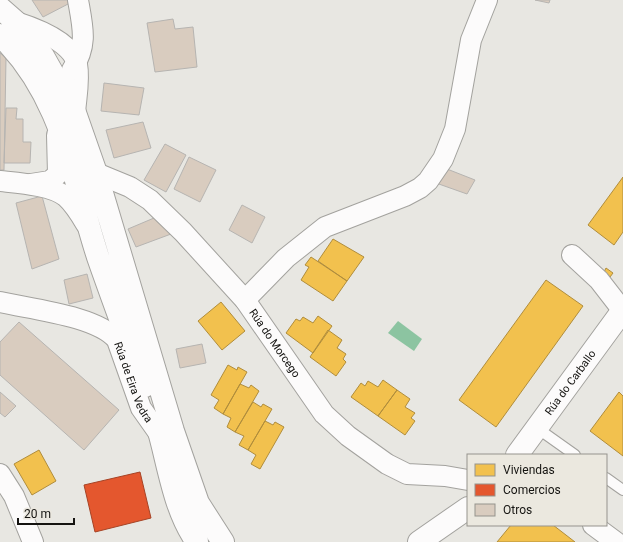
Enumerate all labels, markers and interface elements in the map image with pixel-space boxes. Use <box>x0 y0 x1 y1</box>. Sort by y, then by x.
street label: Rúa do Morcego <box>246 307 303 380</box>
street label: Rúa de Eira Vedra <box>111 340 155 425</box>
street label: Rúa do Carballo <box>542 348 599 418</box>
legend <box>467 454 607 526</box>
text: Viviendas <box>503 463 555 477</box>
text: Comercios <box>503 483 561 497</box>
scale bar <box>18 500 74 526</box>
text: Otros <box>503 503 532 517</box>
text: 20 m <box>24 507 51 521</box>

